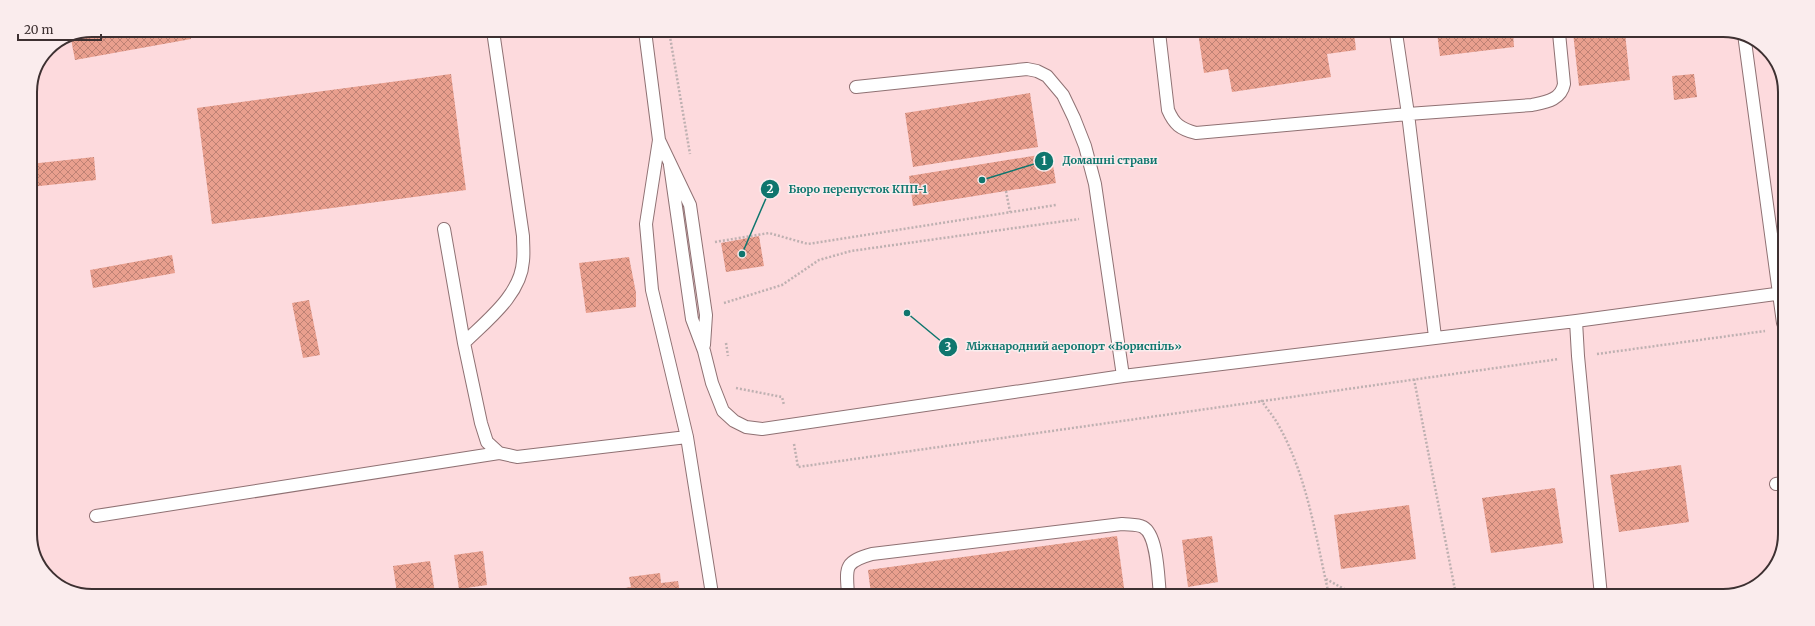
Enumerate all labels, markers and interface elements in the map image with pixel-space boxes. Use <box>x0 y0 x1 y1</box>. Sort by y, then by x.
scale bar <box>18 16 101 42</box>
text: 20 m <box>24 22 53 37</box>
callout: Домашні страви <box>1034 149 1165 172</box>
text: 1 <box>1041 153 1047 168</box>
text: Домашні страви <box>1063 153 1158 167</box>
callout: Бюро перепусток КПП-1 <box>760 177 935 200</box>
text: 2 <box>766 181 774 196</box>
text: Бюро перепусток КПП-1 <box>789 182 927 196</box>
callout: Міжнародний аеропорт «Бориспіль» <box>938 335 1190 358</box>
text: 3 <box>945 339 952 354</box>
text: Міжнародний аеропорт «Бориспіль» <box>966 339 1182 353</box>

